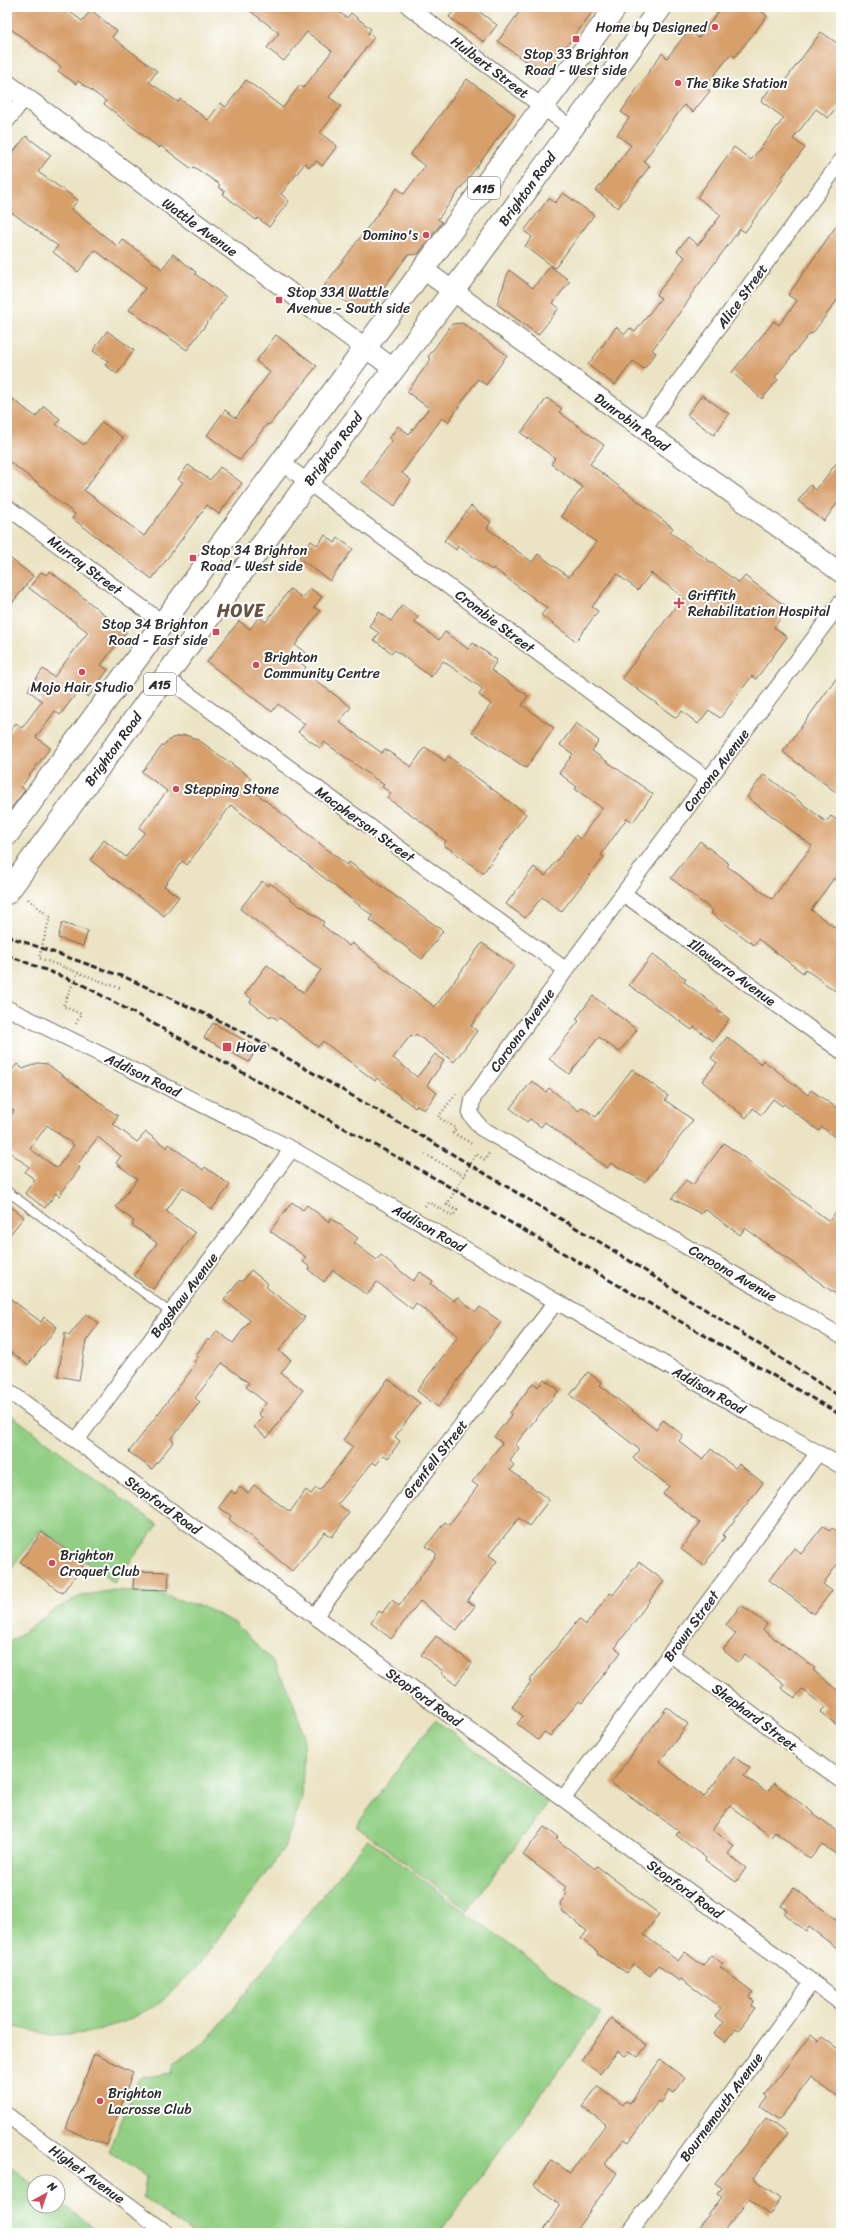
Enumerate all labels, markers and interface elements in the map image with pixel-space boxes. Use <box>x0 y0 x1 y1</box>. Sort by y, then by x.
place label: Home by Designed <box>595 15 709 40</box>
marker: Home by Designed <box>710 22 720 32</box>
street label: Hulbert Street <box>445 30 534 105</box>
marker: Stop 33 Brighton Road - West side <box>571 34 581 44</box>
place label: Stop 33 Brighton Road - West side <box>523 42 629 83</box>
place label: The Bike Station <box>686 71 788 96</box>
marker: The Bike Station <box>673 78 683 88</box>
street label: Brighton Road <box>492 145 564 232</box>
road number: A15 <box>468 177 500 199</box>
street label: Wattle Avenue <box>156 191 243 264</box>
place label: Domino's <box>362 223 418 248</box>
marker: Domino's <box>421 230 431 240</box>
street label: Alice Street <box>710 259 775 335</box>
place label: Stop 33A Wattle Avenue - South side <box>286 280 410 321</box>
marker: Stop 33A Wattle Avenue - South side <box>274 295 284 305</box>
street label: Dunrobin Road <box>588 386 676 460</box>
street label: Brighton Road <box>297 406 371 492</box>
street label: Murray Street <box>42 529 129 603</box>
place label: Stop 34 Brighton Road - West side <box>201 538 308 579</box>
marker: Stop 34 Brighton Road - West side <box>188 553 198 563</box>
street label: Crombie Street <box>449 583 541 661</box>
place label: Griffith Rehabilitation Hospital <box>688 583 831 624</box>
district label: HOVE <box>216 595 266 627</box>
marker: Griffith Rehabilitation Hospital <box>673 597 685 609</box>
place label: Stop 34 Brighton Road - East side <box>102 612 208 653</box>
marker: Stop 34 Brighton Road - East side <box>211 627 221 637</box>
place label: Brighton Community Centre <box>264 645 380 686</box>
marker: Brighton Community Centre <box>251 660 261 670</box>
marker: Mojo Hair Studio <box>77 667 87 677</box>
road number: A15 <box>144 673 176 695</box>
place label: Mojo Hair Studio <box>31 675 134 700</box>
street label: Brighton Road <box>78 705 150 792</box>
street label: Caroona Avenue <box>677 723 756 817</box>
place label: Stepping Stone <box>184 777 279 802</box>
street label: Macpherson Street <box>309 779 421 870</box>
marker: Stepping Stone <box>171 784 181 794</box>
street label: Illawarra Avenue <box>681 931 781 1013</box>
street label: Caroona Avenue <box>483 983 562 1078</box>
place label: Hove <box>236 1035 267 1060</box>
marker: Hove <box>221 1041 233 1053</box>
street label: Addison Road <box>100 1046 186 1105</box>
street label: Addison Road <box>386 1197 472 1260</box>
street label: Caroona Avenue <box>684 1238 782 1309</box>
street label: Bagshaw Avenue <box>144 1247 225 1343</box>
street label: Addison Road <box>666 1359 752 1422</box>
street label: Grenfell Street <box>396 1414 474 1504</box>
street label: Stopford Road <box>119 1469 207 1543</box>
place label: Brighton Croquet Club <box>60 1543 140 1584</box>
marker: Brighton Croquet Club <box>47 1558 57 1568</box>
street label: Brown Street <box>657 1584 727 1667</box>
street label: Stopford Road <box>380 1661 468 1735</box>
street label: Shephard Street <box>706 1677 803 1758</box>
street label: Stopford Road <box>641 1853 729 1927</box>
street label: Bournemouth Avenue <box>673 2047 770 2167</box>
place label: Brighton Lacrosse Club <box>108 2081 192 2122</box>
marker: Brighton Lacrosse Club <box>95 2096 105 2106</box>
street label: Highet Avenue <box>43 2138 130 2211</box>
north arrow <box>26 2174 66 2214</box>
text: N <box>42 2176 61 2197</box>

